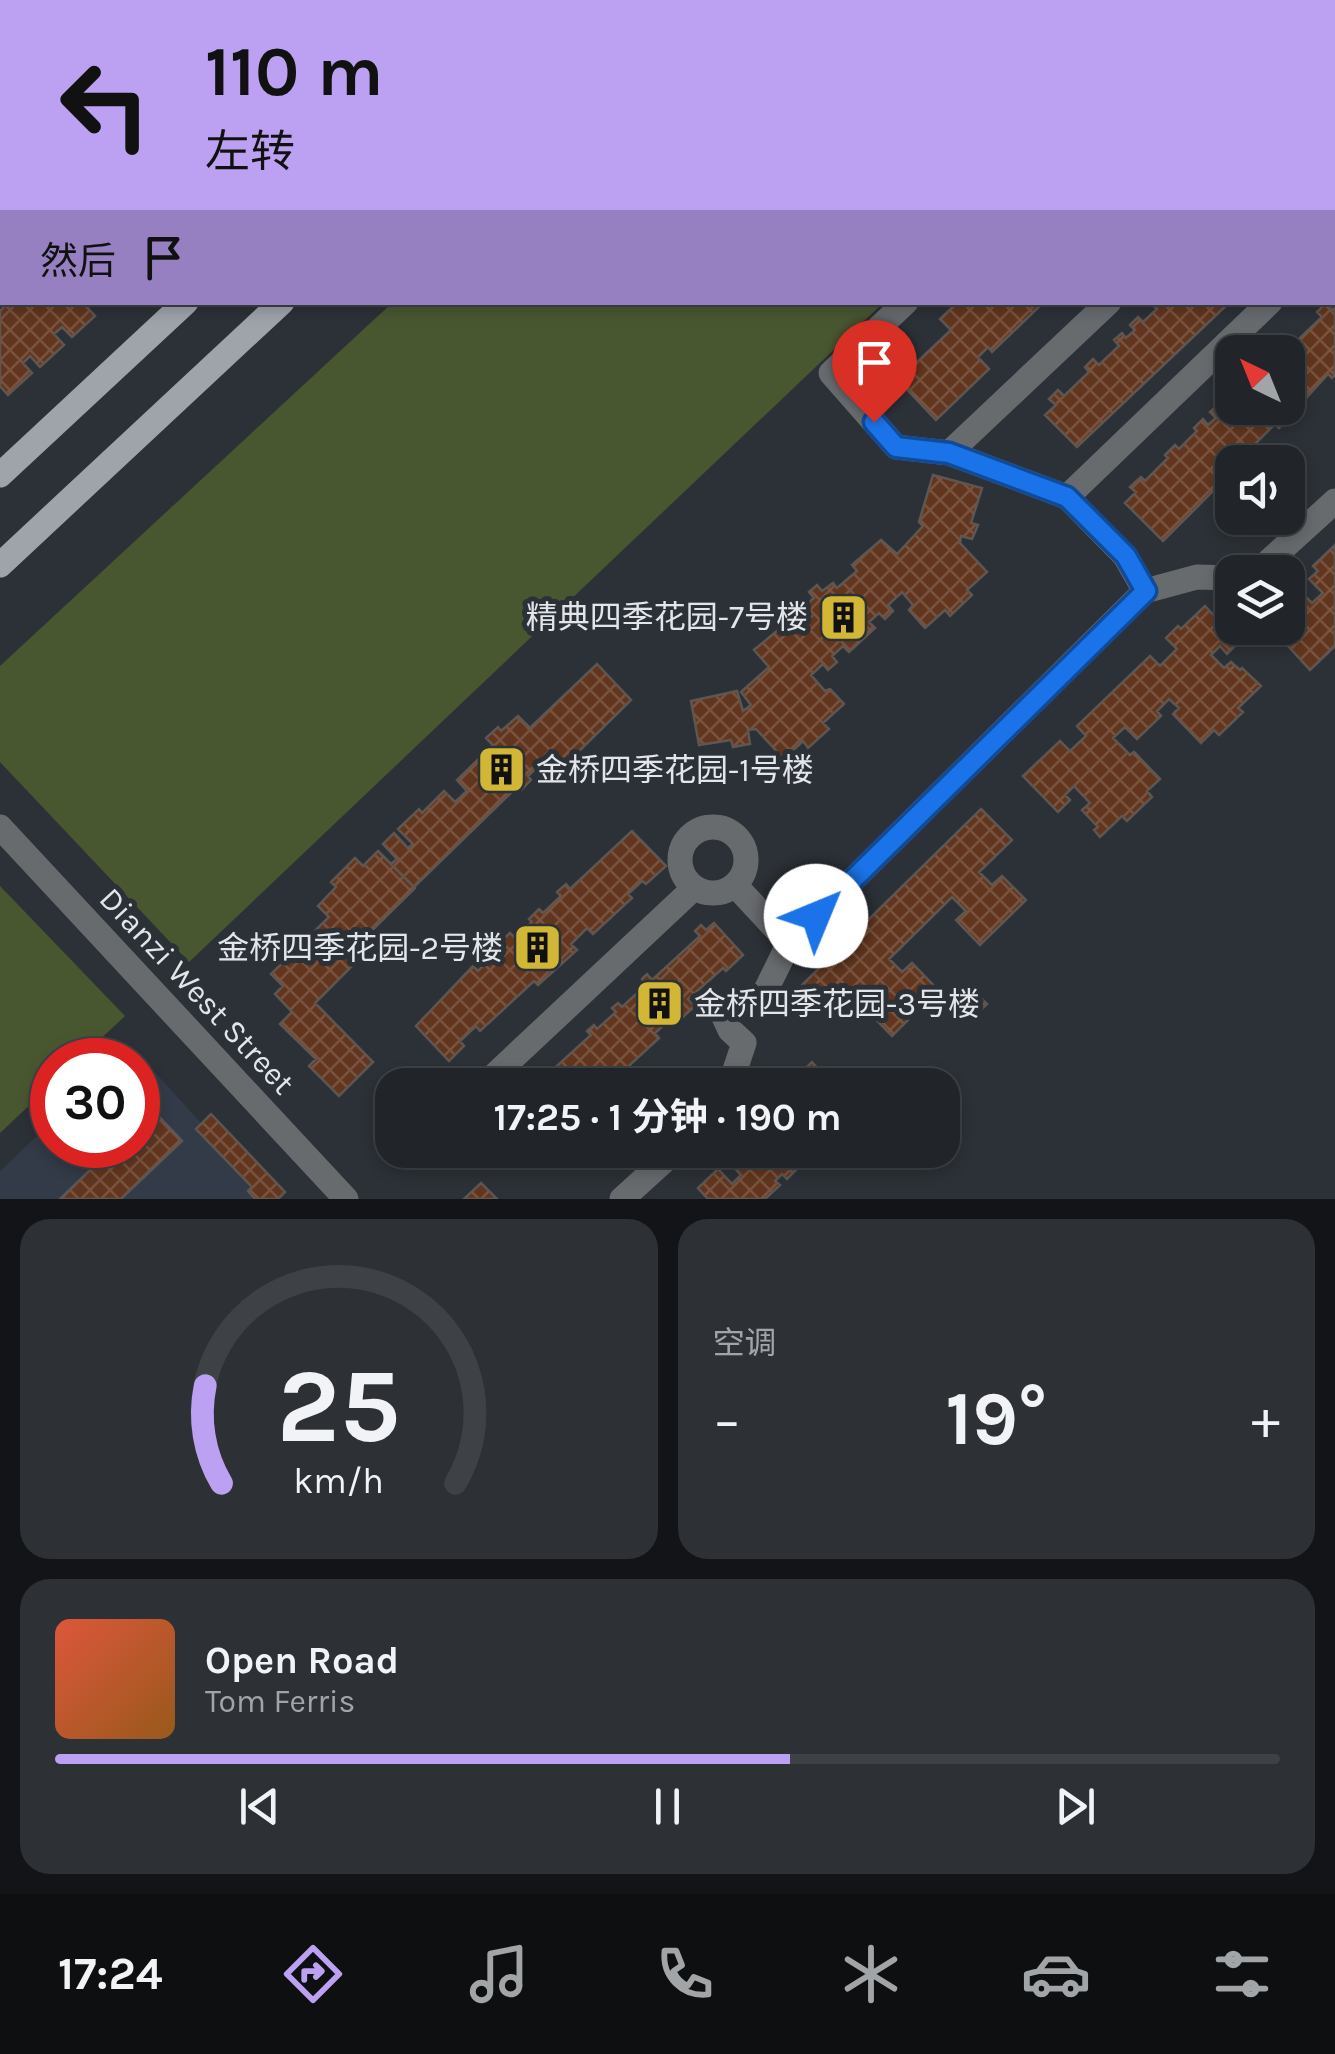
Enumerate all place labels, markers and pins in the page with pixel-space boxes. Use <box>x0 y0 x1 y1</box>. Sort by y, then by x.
pin <box>832 320 917 423</box>
building icon: 精典四季花园-7号楼 <box>817 591 869 643</box>
place label: 精典四季花园-7号楼 <box>526 599 808 636</box>
building icon: 金桥四季花园-1号楼 <box>475 744 527 796</box>
place label: 金桥四季花园-1号楼 <box>536 752 814 789</box>
building icon: 金桥四季花园-2号楼 <box>512 922 564 974</box>
place label: 金桥四季花园-2号楼 <box>217 930 503 967</box>
building icon: 金桥四季花园-3号楼 <box>633 978 685 1030</box>
place label: 金桥四季花园-3号楼 <box>694 986 980 1023</box>

